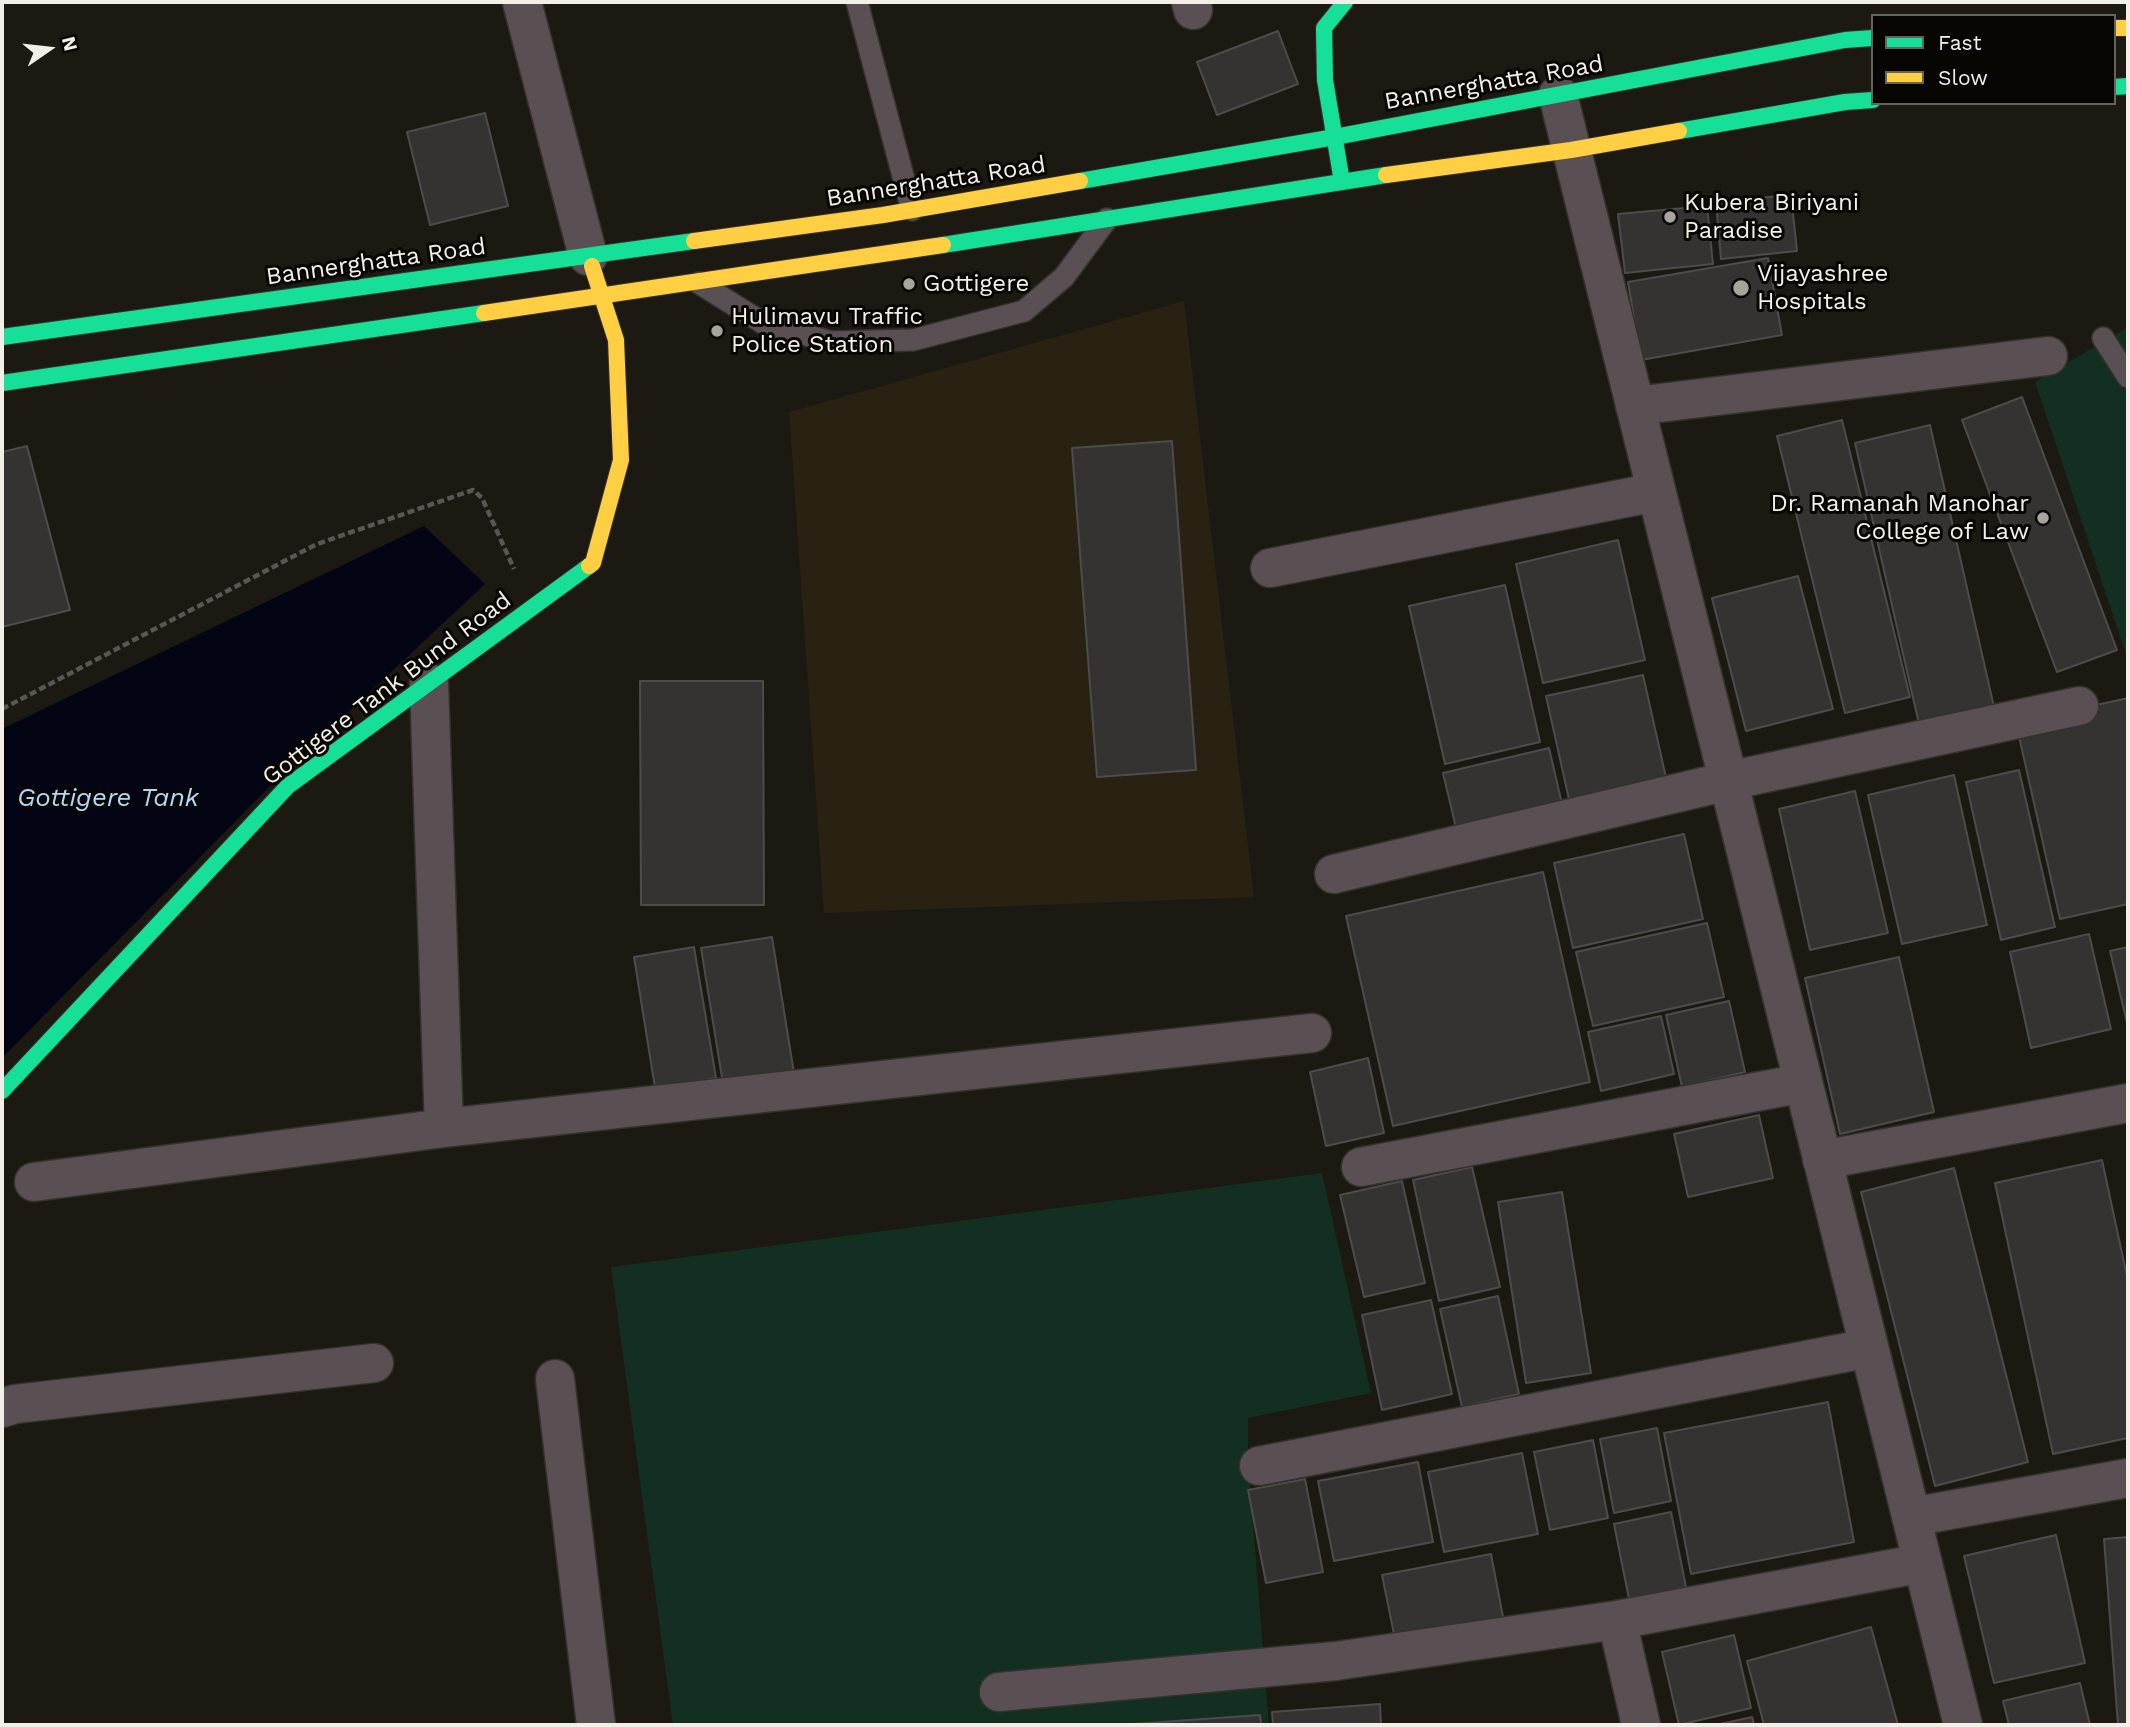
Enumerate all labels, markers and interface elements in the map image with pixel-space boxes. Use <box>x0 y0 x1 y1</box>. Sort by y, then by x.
north arrow <box>14 14 84 84</box>
legend <box>1871 14 2116 105</box>
text: Fast <box>1938 30 1982 55</box>
text: N <box>57 34 83 53</box>
street label: Bannerghatta Road <box>1382 50 1606 116</box>
text: Slow <box>1938 65 1988 90</box>
street label: Bannerghatta Road <box>824 150 1048 214</box>
place label: Kubera Biriyani Paradise <box>1684 189 1859 245</box>
marker: Kubera Biriyani Paradise <box>1662 209 1678 225</box>
street label: Bannerghatta Road <box>264 232 488 292</box>
place label: Vijayashree Hospitals <box>1757 260 1888 316</box>
place label: Gottigere <box>923 270 1029 298</box>
marker: Gottigere <box>901 276 917 292</box>
marker: Vijayashree Hospitals <box>1731 278 1751 298</box>
place label: Hulimavu Traffic Police Station <box>731 303 923 359</box>
marker: Hulimavu Traffic Police Station <box>709 323 725 339</box>
place label: Dr. Ramanah Manohar College of Law <box>1770 490 2029 546</box>
marker: Dr. Ramanah Manohar College of Law <box>2035 510 2051 526</box>
street label: Gottigere Tank Bund Road <box>257 586 517 792</box>
water label: Gottigere Tank <box>17 782 199 814</box>

